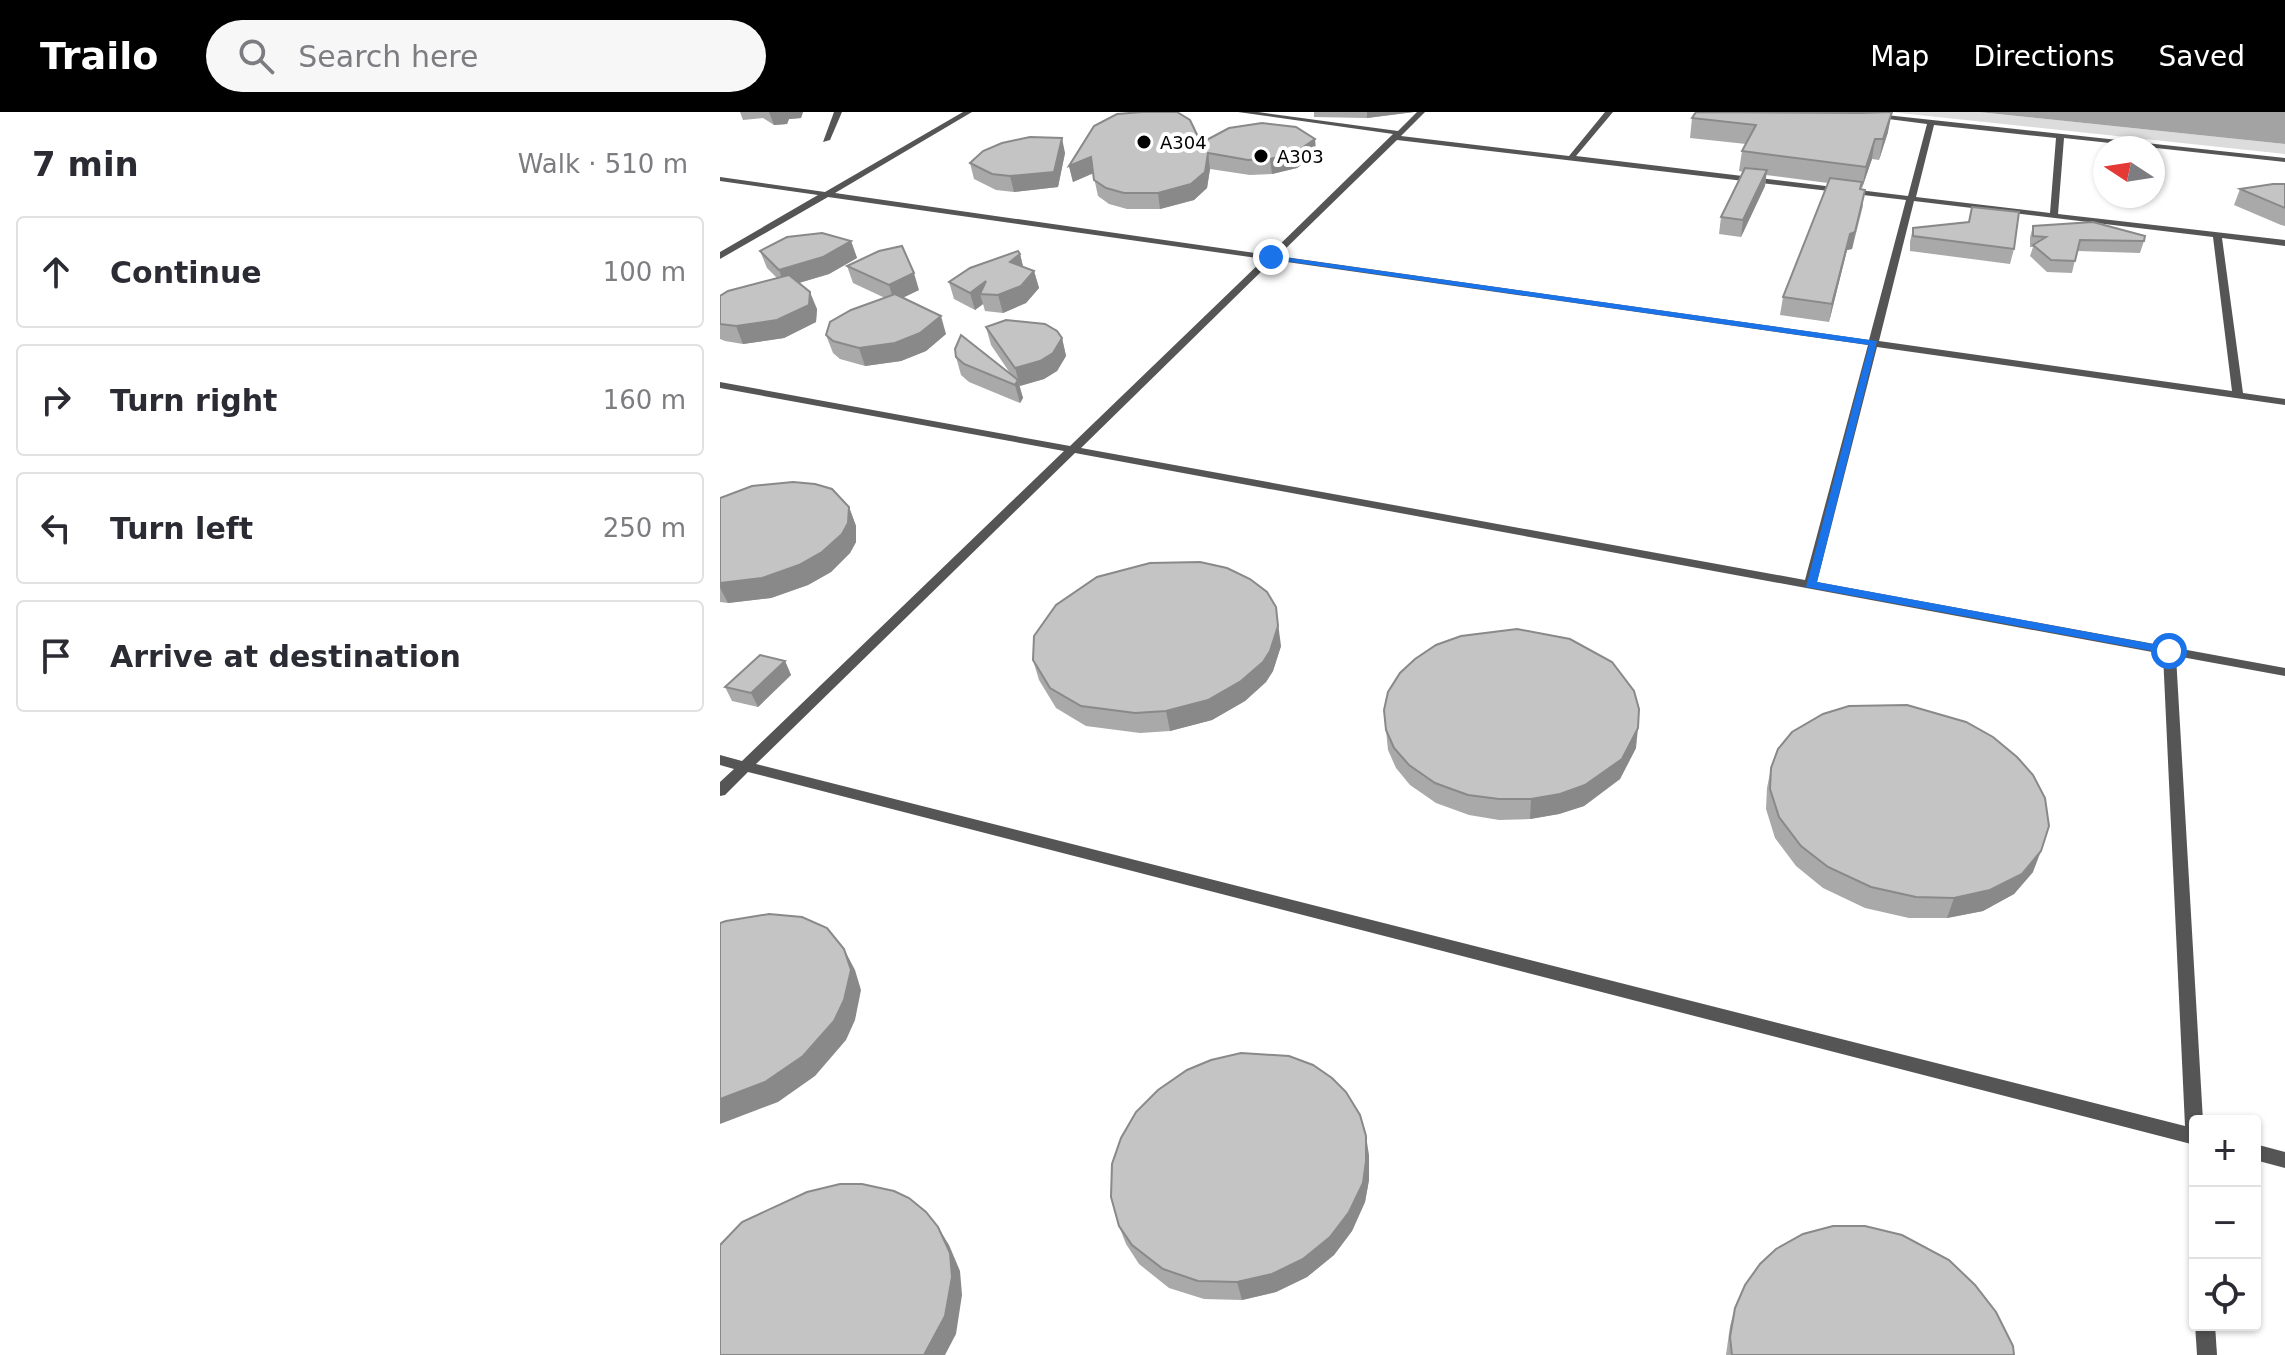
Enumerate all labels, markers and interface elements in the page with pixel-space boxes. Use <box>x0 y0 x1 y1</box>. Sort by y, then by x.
search box <box>206 20 766 92</box>
text: Trailo <box>40 34 158 78</box>
icon: search <box>234 34 278 78</box>
text: Search here <box>298 39 479 74</box>
text: Map <box>1870 40 1929 73</box>
text: Directions <box>1973 40 2114 73</box>
text: Saved <box>2158 40 2245 73</box>
place label: A304 <box>1160 132 1207 153</box>
marker: A304 <box>1135 133 1153 151</box>
north arrow <box>2093 136 2165 208</box>
text: 7 min <box>32 144 139 184</box>
place label: A303 <box>1277 146 1324 167</box>
marker: A303 <box>1252 147 1270 165</box>
text: Walk · 510 m <box>518 149 688 179</box>
route end <box>1253 239 1289 275</box>
icon: ahead <box>34 250 78 294</box>
text: Continue <box>110 255 262 290</box>
text: 100 m <box>603 257 686 287</box>
icon: right <box>34 378 78 422</box>
text: Turn right <box>110 383 277 418</box>
text: 160 m <box>603 385 686 415</box>
icon: left <box>34 506 78 550</box>
text: Turn left <box>110 511 253 546</box>
text: 250 m <box>603 513 686 543</box>
route start <box>2151 633 2187 669</box>
icon: arrive <box>34 634 78 678</box>
text: Arrive at destination <box>110 639 461 674</box>
map controls <box>2189 1115 2261 1331</box>
button: + <box>2189 1115 2261 1187</box>
button: − <box>2189 1187 2261 1259</box>
button: locate <box>2189 1259 2261 1331</box>

